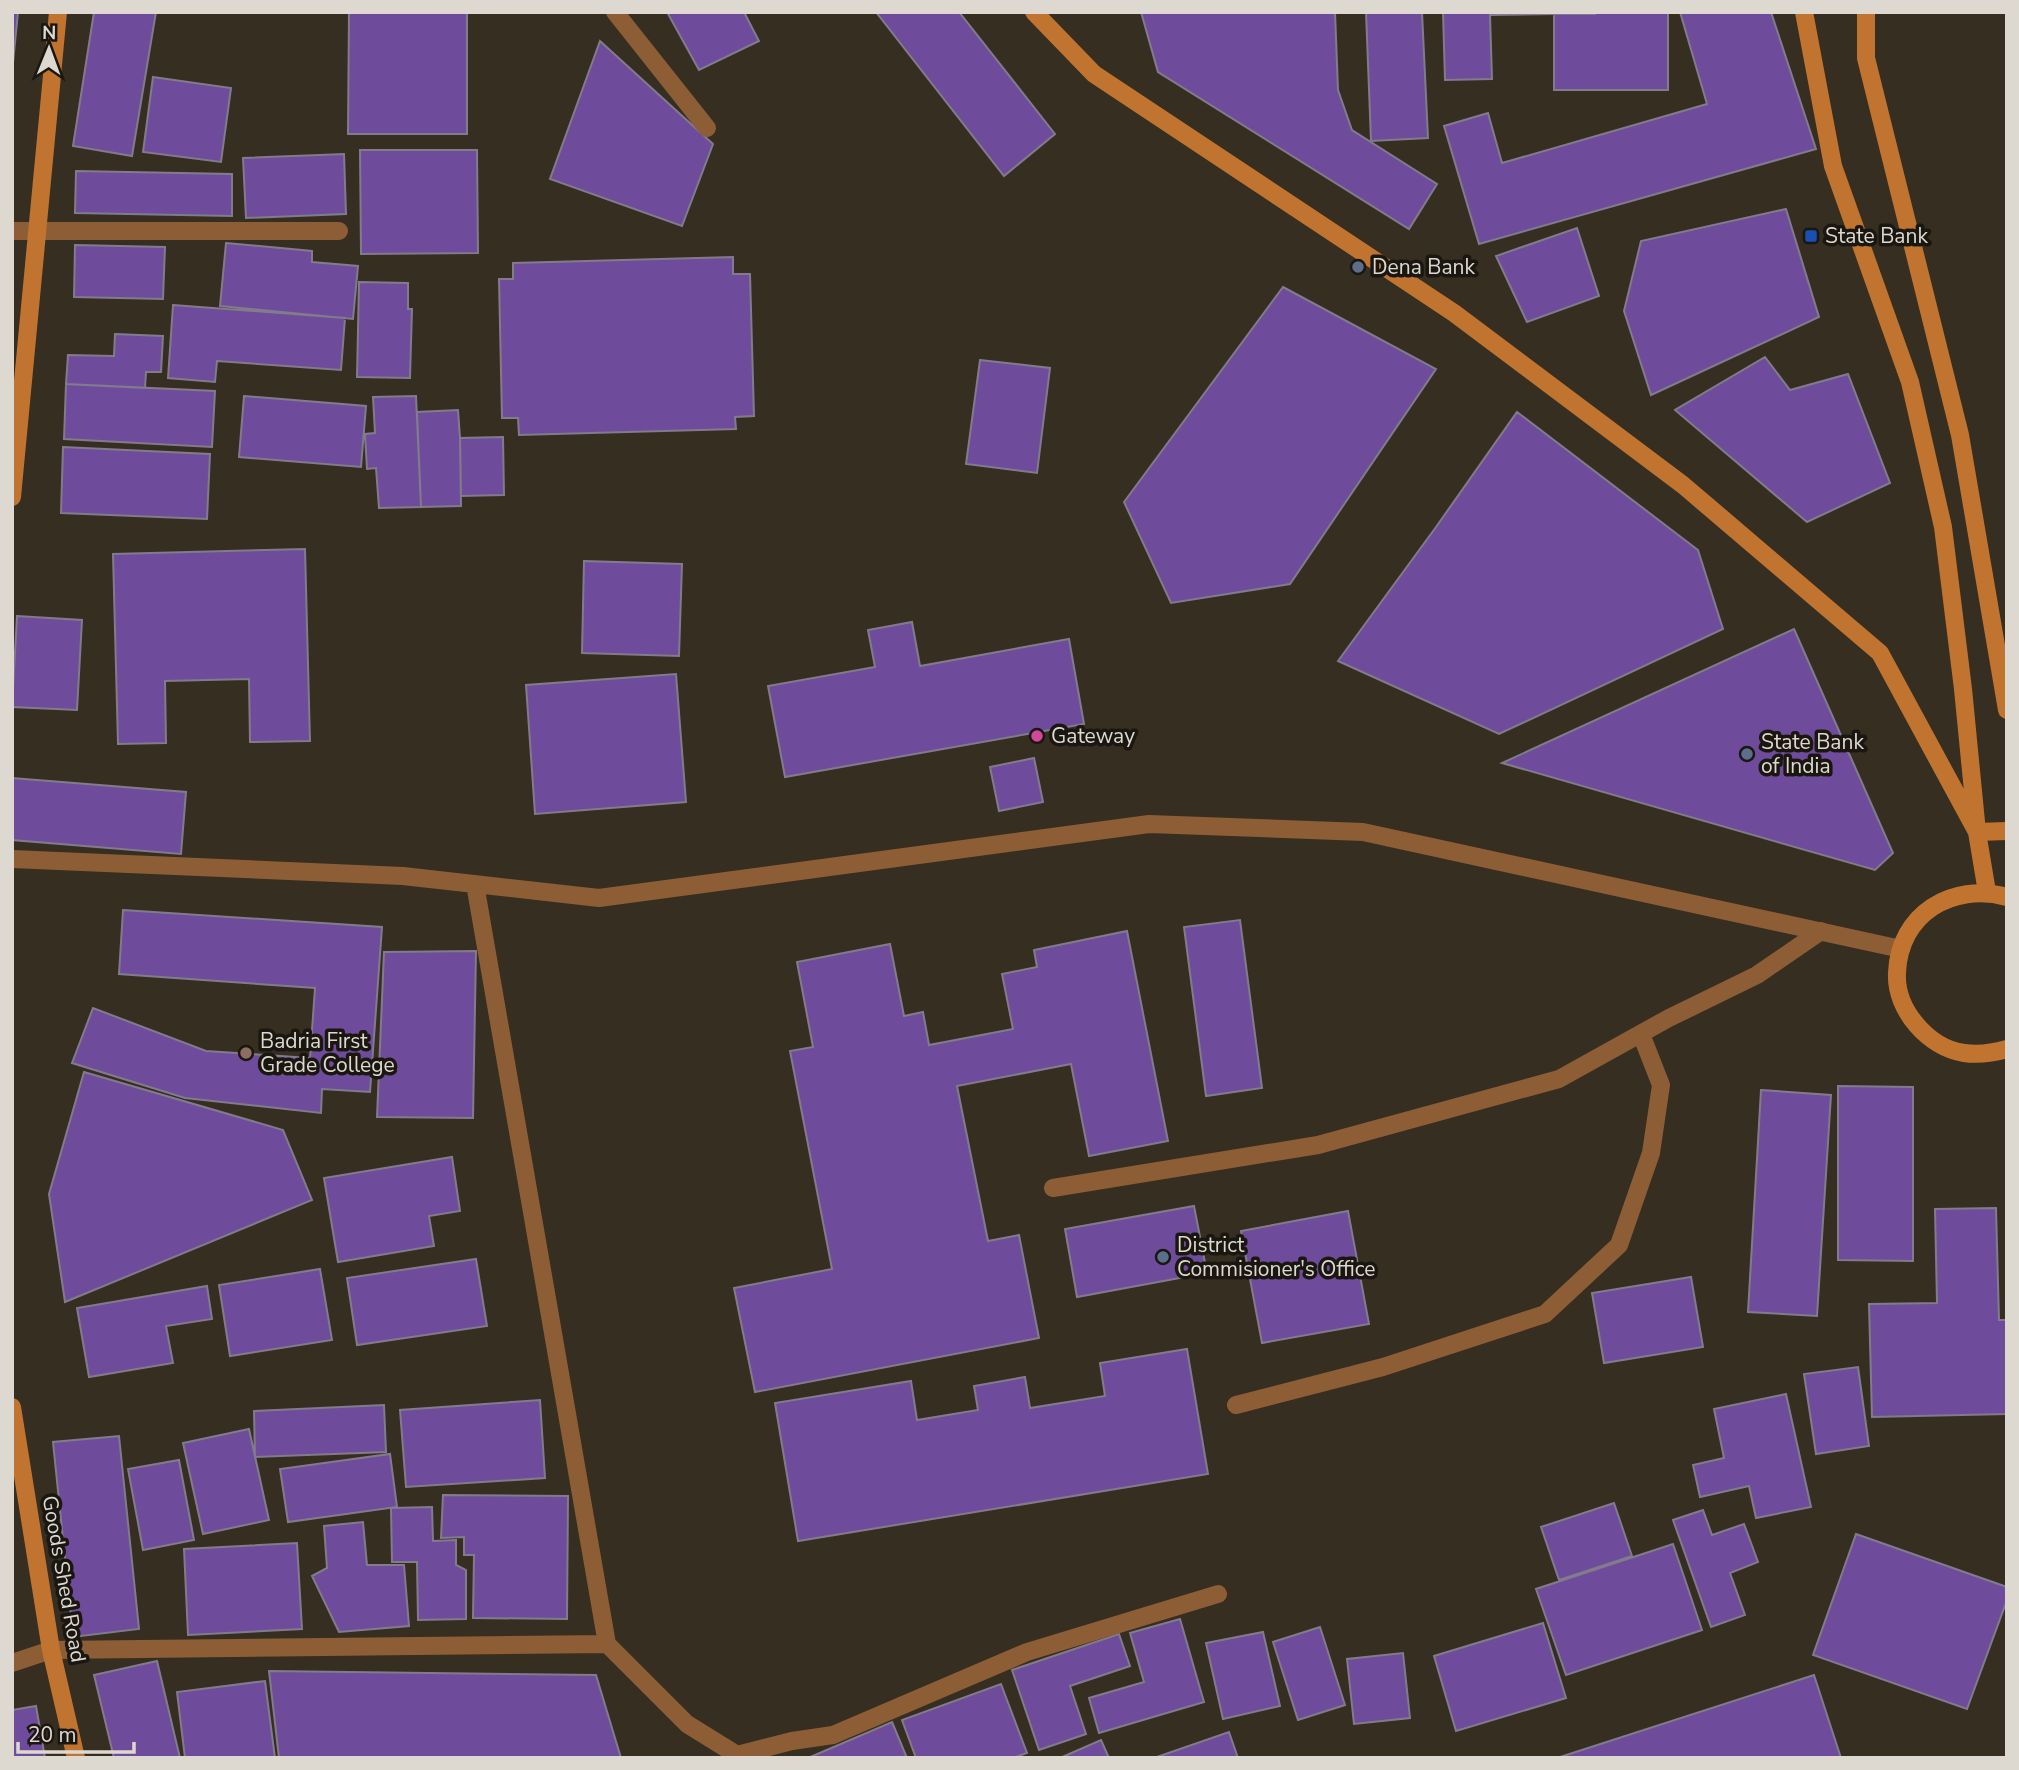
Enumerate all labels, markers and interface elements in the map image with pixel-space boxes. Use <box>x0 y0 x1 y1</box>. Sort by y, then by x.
north arrow <box>14 14 84 84</box>
text: N <box>42 20 57 46</box>
place label: State Bank <box>1825 222 1928 250</box>
marker: State Bank <box>1803 228 1819 244</box>
place label: Dena Bank <box>1372 253 1475 281</box>
marker: Dena Bank <box>1350 259 1366 275</box>
place label: Gateway <box>1051 722 1135 750</box>
marker: Gateway <box>1029 728 1045 744</box>
place label: State Bank of India <box>1761 728 1864 780</box>
marker: State Bank of India <box>1739 746 1755 762</box>
place label: Badria First Grade College <box>260 1027 395 1079</box>
marker: Badria First Grade College <box>238 1045 254 1061</box>
place label: District Commisioner's Office <box>1177 1231 1376 1283</box>
marker: District Commisioner's Office <box>1155 1249 1171 1265</box>
street label: Goods Shed Road <box>36 1493 92 1665</box>
scale bar <box>18 1710 133 1754</box>
text: 20 m <box>28 1721 77 1749</box>

